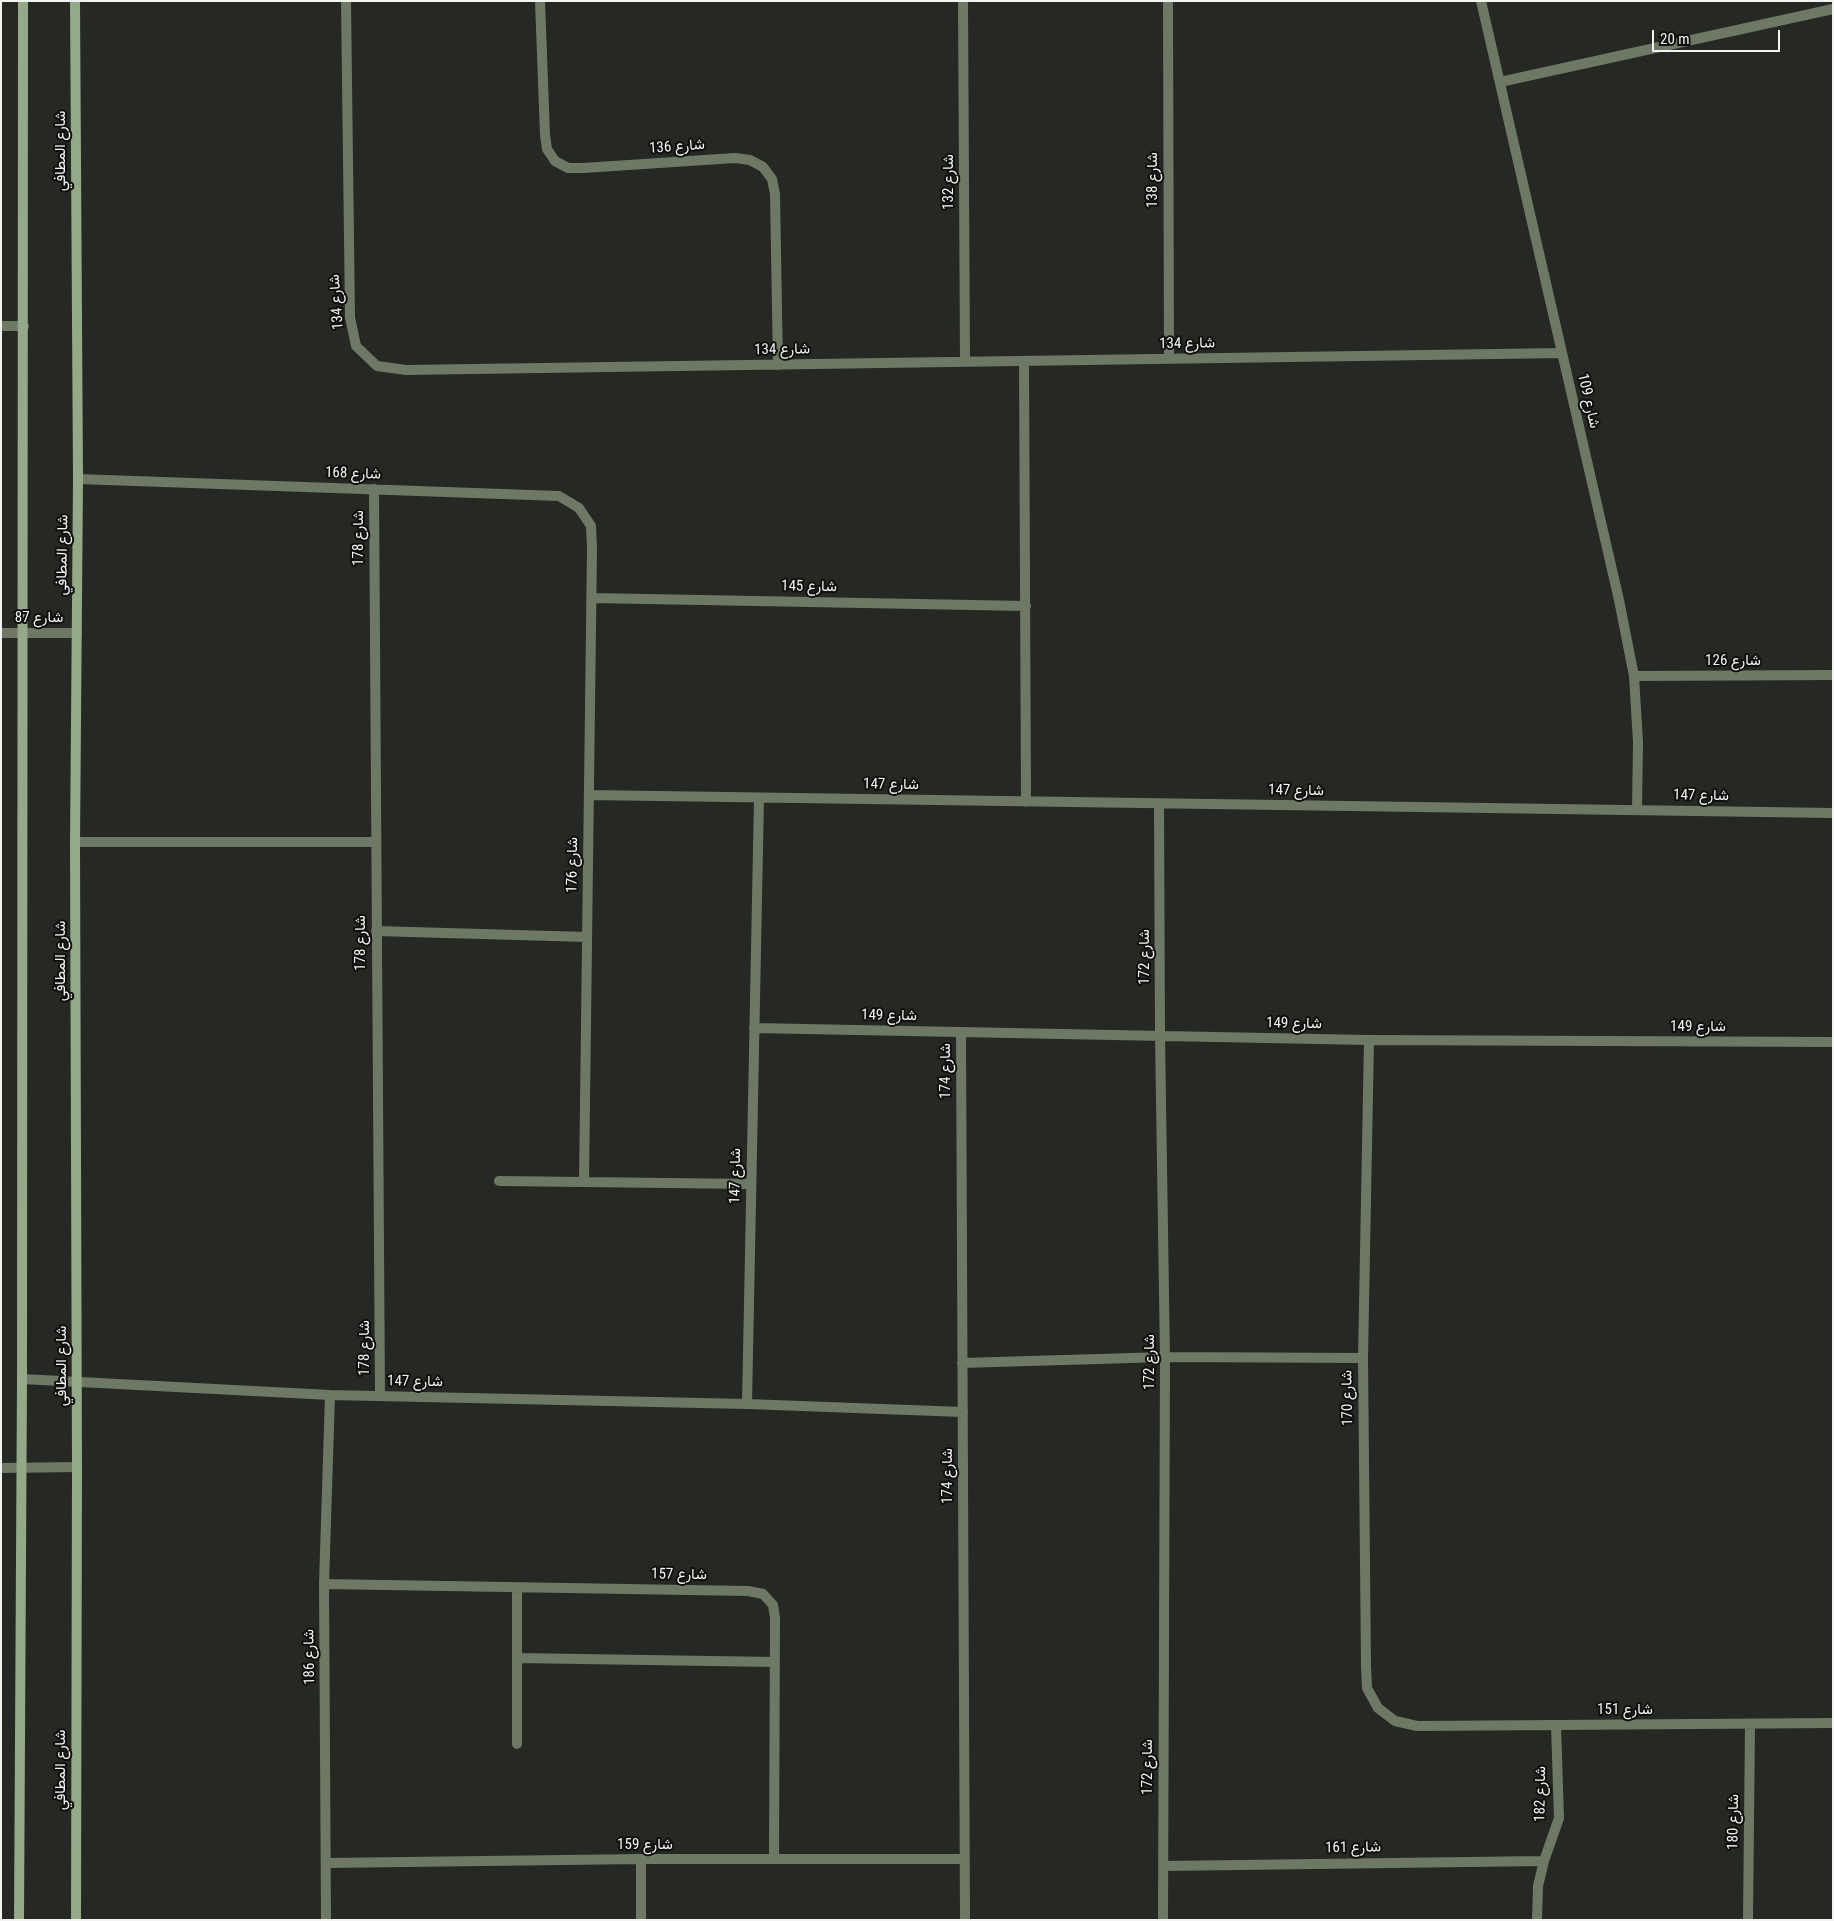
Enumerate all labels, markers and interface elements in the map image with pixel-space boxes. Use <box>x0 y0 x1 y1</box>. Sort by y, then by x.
scale bar <box>1654 20 1782 52</box>
text: 20 m <box>1660 30 1690 48</box>
street label: شارع المطافي <box>52 111 70 191</box>
street label: شارع 136 <box>649 136 705 158</box>
street label: شارع 138 <box>1144 152 1162 208</box>
street label: شارع 132 <box>940 154 958 210</box>
street label: شارع 134 <box>326 274 348 330</box>
street label: شارع 134 <box>1159 335 1215 353</box>
street label: شارع 134 <box>754 341 810 359</box>
street label: شارع 109 <box>1573 372 1603 430</box>
street label: شارع 168 <box>325 464 381 484</box>
street label: شارع 178 <box>350 510 368 566</box>
street label: شارع المطافي <box>53 515 73 595</box>
street label: شارع 145 <box>781 578 837 596</box>
street label: شارع 87 <box>15 609 63 627</box>
street label: شارع 126 <box>1705 652 1761 670</box>
street label: شارع 147 <box>863 776 919 794</box>
street label: شارع 147 <box>1268 782 1324 800</box>
street label: شارع 147 <box>1673 787 1729 805</box>
street label: شارع 176 <box>564 837 582 893</box>
street label: شارع 178 <box>352 915 370 971</box>
street label: شارع المطافي <box>52 921 70 1001</box>
street label: شارع 172 <box>1136 929 1154 985</box>
street label: شارع 149 <box>861 1007 917 1025</box>
street label: شارع 149 <box>1266 1015 1322 1033</box>
street label: شارع 149 <box>1670 1018 1726 1036</box>
street label: شارع 174 <box>937 1043 955 1099</box>
street label: شارع 147 <box>727 1148 745 1204</box>
street label: شارع 178 <box>356 1320 374 1376</box>
street label: شارع المطافي <box>53 1326 71 1406</box>
street label: شارع 172 <box>1141 1334 1159 1390</box>
street label: شارع 170 <box>1339 1370 1357 1426</box>
street label: شارع 147 <box>387 1373 443 1391</box>
street label: شارع 174 <box>939 1448 957 1504</box>
street label: شارع 157 <box>651 1566 707 1584</box>
street label: شارع 186 <box>301 1629 319 1685</box>
street label: شارع 151 <box>1597 1701 1653 1719</box>
street label: شارع المطافي <box>52 1730 70 1810</box>
street label: شارع 172 <box>1139 1739 1157 1795</box>
street label: شارع 182 <box>1532 1766 1550 1822</box>
street label: شارع 180 <box>1725 1794 1743 1850</box>
street label: شارع 159 <box>617 1836 673 1854</box>
street label: شارع 161 <box>1325 1839 1381 1857</box>

